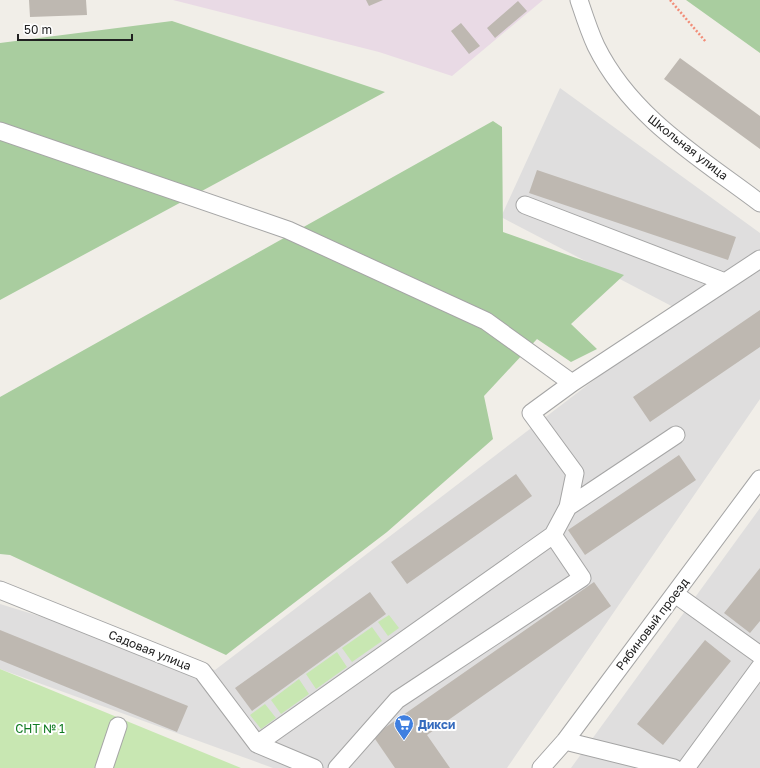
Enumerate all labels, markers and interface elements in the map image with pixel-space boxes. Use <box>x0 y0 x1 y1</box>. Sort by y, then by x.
scale bar <box>18 16 132 42</box>
text: 50 m <box>24 22 52 37</box>
street label: Школьная улица <box>645 111 731 183</box>
street label: Рябиновый проезд <box>612 575 692 673</box>
street label: Садовая улица <box>106 627 194 673</box>
supermarket icon: Дикси <box>393 713 415 741</box>
place label: Дикси <box>418 717 455 732</box>
park label: СНТ № 1 <box>15 721 65 736</box>

